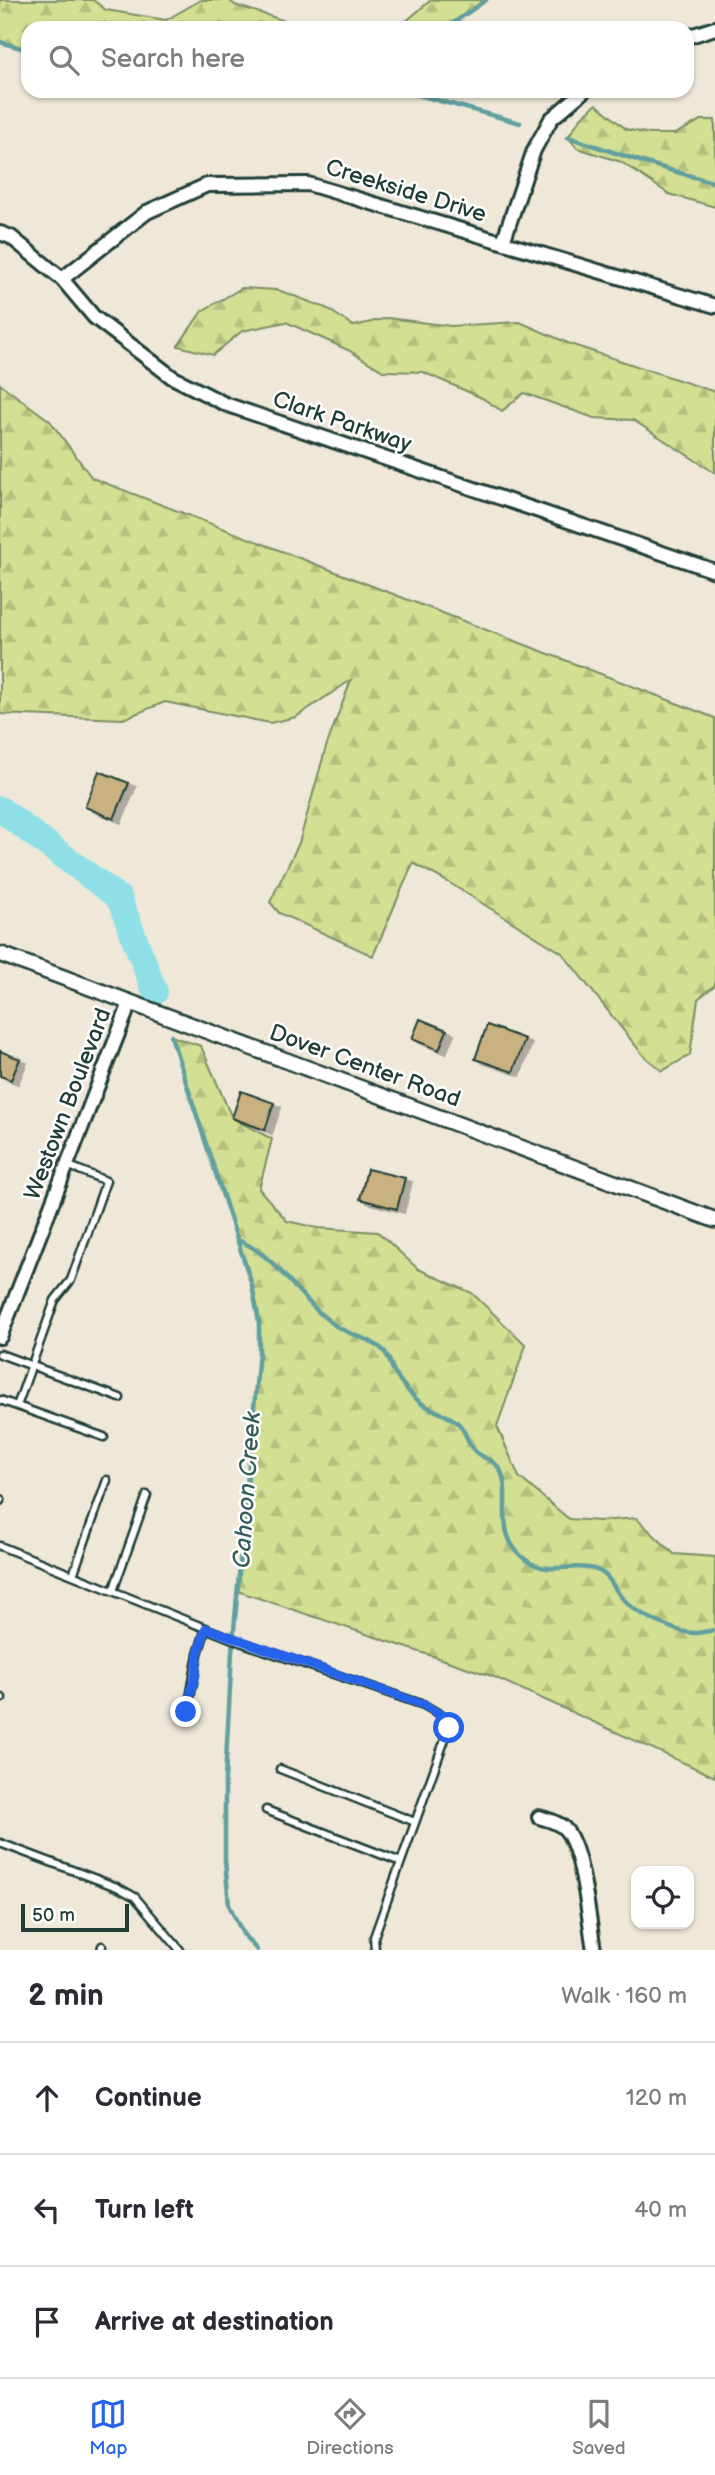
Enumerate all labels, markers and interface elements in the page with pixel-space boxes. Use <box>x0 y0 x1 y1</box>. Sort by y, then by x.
search box <box>21 21 694 98</box>
icon: search <box>45 41 83 79</box>
text: Search here <box>101 44 245 75</box>
street label: Creekside Drive <box>322 153 490 229</box>
street label: Clark Parkway <box>269 385 416 459</box>
street label: Westown Boulevard <box>18 1004 118 1204</box>
street label: Dover Center Road <box>266 1018 464 1114</box>
water label: Cahoon Creek <box>227 1409 267 1569</box>
route end <box>170 1696 201 1727</box>
route start <box>433 1712 464 1743</box>
map controls <box>631 1866 694 1929</box>
button: locate <box>631 1866 694 1929</box>
scale bar <box>21 1901 130 1933</box>
text: 50 m <box>32 1904 75 1927</box>
text: 2 min <box>28 1978 104 2014</box>
text: Walk · 160 m <box>561 1982 687 2010</box>
icon: ahead <box>28 2079 66 2117</box>
text: Continue <box>95 2083 202 2114</box>
text: 120 m <box>626 2084 687 2112</box>
icon: left <box>28 2191 66 2229</box>
text: Turn left <box>95 2195 194 2226</box>
text: 40 m <box>634 2196 687 2224</box>
icon: arrive <box>28 2303 66 2341</box>
text: Arrive at destination <box>95 2307 334 2338</box>
tab: Map <box>89 2395 128 2460</box>
tab: Directions <box>306 2395 394 2460</box>
tab: Saved <box>572 2395 626 2460</box>

